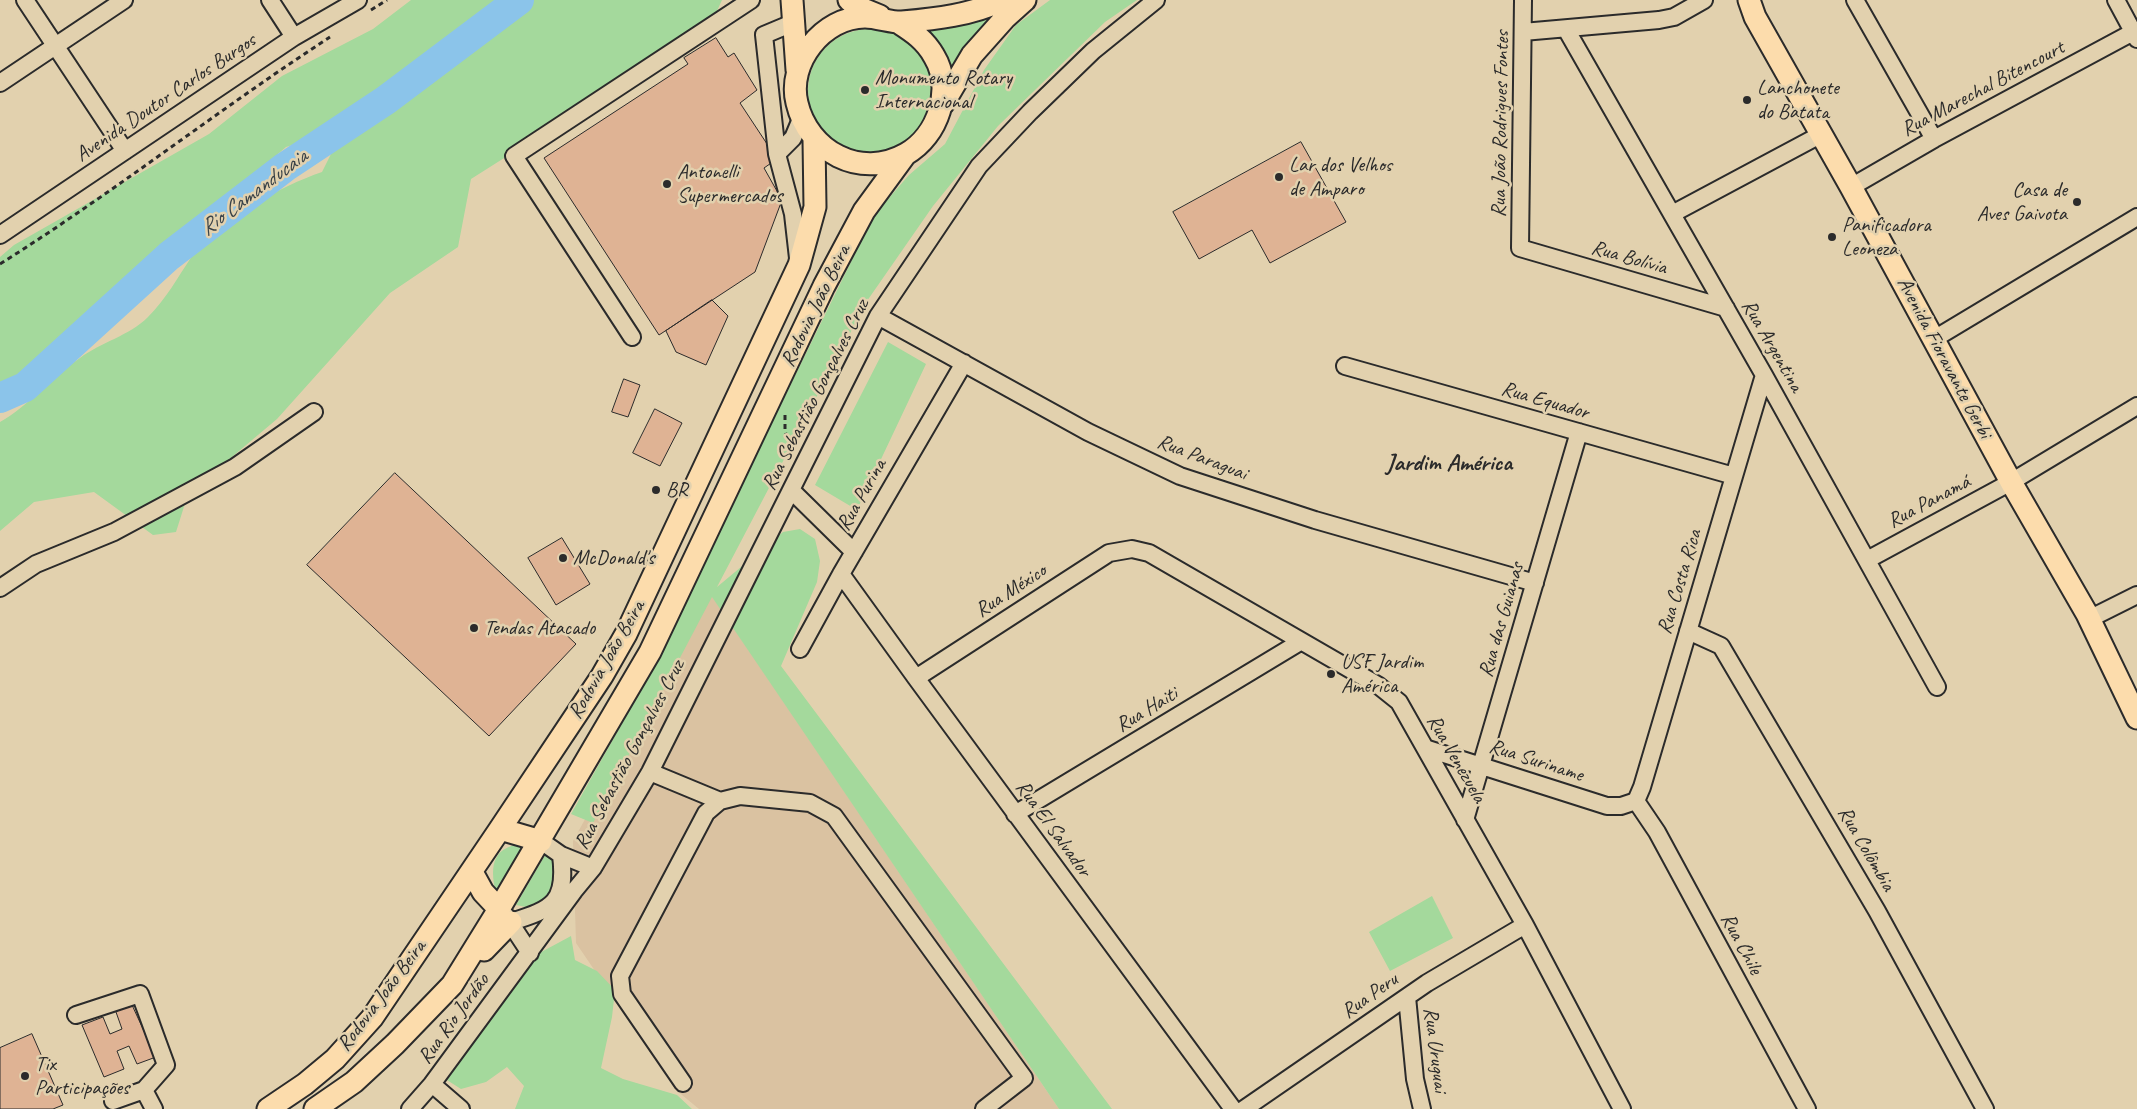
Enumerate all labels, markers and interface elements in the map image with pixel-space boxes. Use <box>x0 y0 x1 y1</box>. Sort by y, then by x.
street label: Avenida Doutor Carlos Burgos <box>71 28 261 168</box>
street label: Rua João Rodrigues Fontes <box>1487 30 1515 218</box>
street label: Rua Marechal Bitencourt <box>1897 35 2069 143</box>
place label: Monumento Rotary Internacional <box>875 65 1012 115</box>
place label: Lanchonete do Batata <box>1757 75 1839 125</box>
marker: Monumento Rotary Internacional <box>859 84 871 96</box>
marker: Lanchonete do Batata <box>1741 94 1753 106</box>
water label: Rio Camanducaia <box>195 144 313 242</box>
place label: Lar dos Velhos de Amparo <box>1289 152 1392 202</box>
place label: Antonelli Supermercados <box>677 159 782 209</box>
marker: Lar dos Velhos de Amparo <box>1273 171 1285 183</box>
place label: Casa de Aves Gaivota <box>1977 177 2067 227</box>
marker: Antonelli Supermercados <box>661 178 673 190</box>
marker: Casa de Aves Gaivota <box>2071 196 2083 208</box>
place label: Panificadora Leoneza <box>1842 212 1931 262</box>
marker: Panificadora Leoneza <box>1826 231 1838 243</box>
street label: Rua Bolívia <box>1588 235 1670 281</box>
street label: Rodovia João Beira <box>776 241 856 371</box>
street label: Avenida Fioravante Gerbi <box>1891 273 1997 443</box>
street label: Rua Sebastião Gonçalves Cruz <box>757 295 875 495</box>
street label: Rua Argentina <box>1735 295 1809 397</box>
street label: Rua Equador <box>1498 376 1592 426</box>
street label: Rua Paraguai <box>1153 429 1251 487</box>
district label: Jardim América <box>1386 450 1512 478</box>
street label: Rua Purina <box>832 455 892 535</box>
street label: Rua Panamá <box>1883 470 1975 534</box>
place label: BR <box>666 477 687 503</box>
marker: BR <box>650 484 662 496</box>
street label: Rua Costa Rica <box>1652 527 1708 637</box>
place label: McDonald's <box>573 545 654 571</box>
marker: McDonald's <box>557 552 569 564</box>
street label: Rua México <box>971 559 1051 623</box>
street label: Rua das Guianas <box>1474 560 1530 680</box>
street label: Rodovia João Beira <box>563 596 651 724</box>
place label: Tendas Atacado <box>484 615 595 641</box>
marker: Tendas Atacado <box>468 622 480 634</box>
place label: USF Jardim América <box>1341 649 1424 699</box>
street label: Rua Sebastião Gonçalves Cruz <box>569 656 691 854</box>
marker: USF Jardim América <box>1325 668 1337 680</box>
street label: Rua Haiti <box>1111 682 1183 738</box>
street label: Rua Venezuela <box>1421 710 1491 808</box>
street label: Rua Suriname <box>1486 734 1586 788</box>
street label: Rua El Salvador <box>1010 776 1096 882</box>
street label: Rua Colômbia <box>1832 802 1900 896</box>
street label: Rua Chile <box>1714 909 1768 979</box>
street label: Rodovia João Beira <box>332 936 432 1056</box>
street label: Rua Peru <box>1337 967 1403 1025</box>
street label: Rua Rio Jordão <box>413 969 495 1069</box>
street label: Rua Uruguai <box>1417 1006 1453 1094</box>
place label: Tix Participações <box>35 1051 129 1101</box>
marker: Tix Participações <box>19 1070 31 1082</box>

